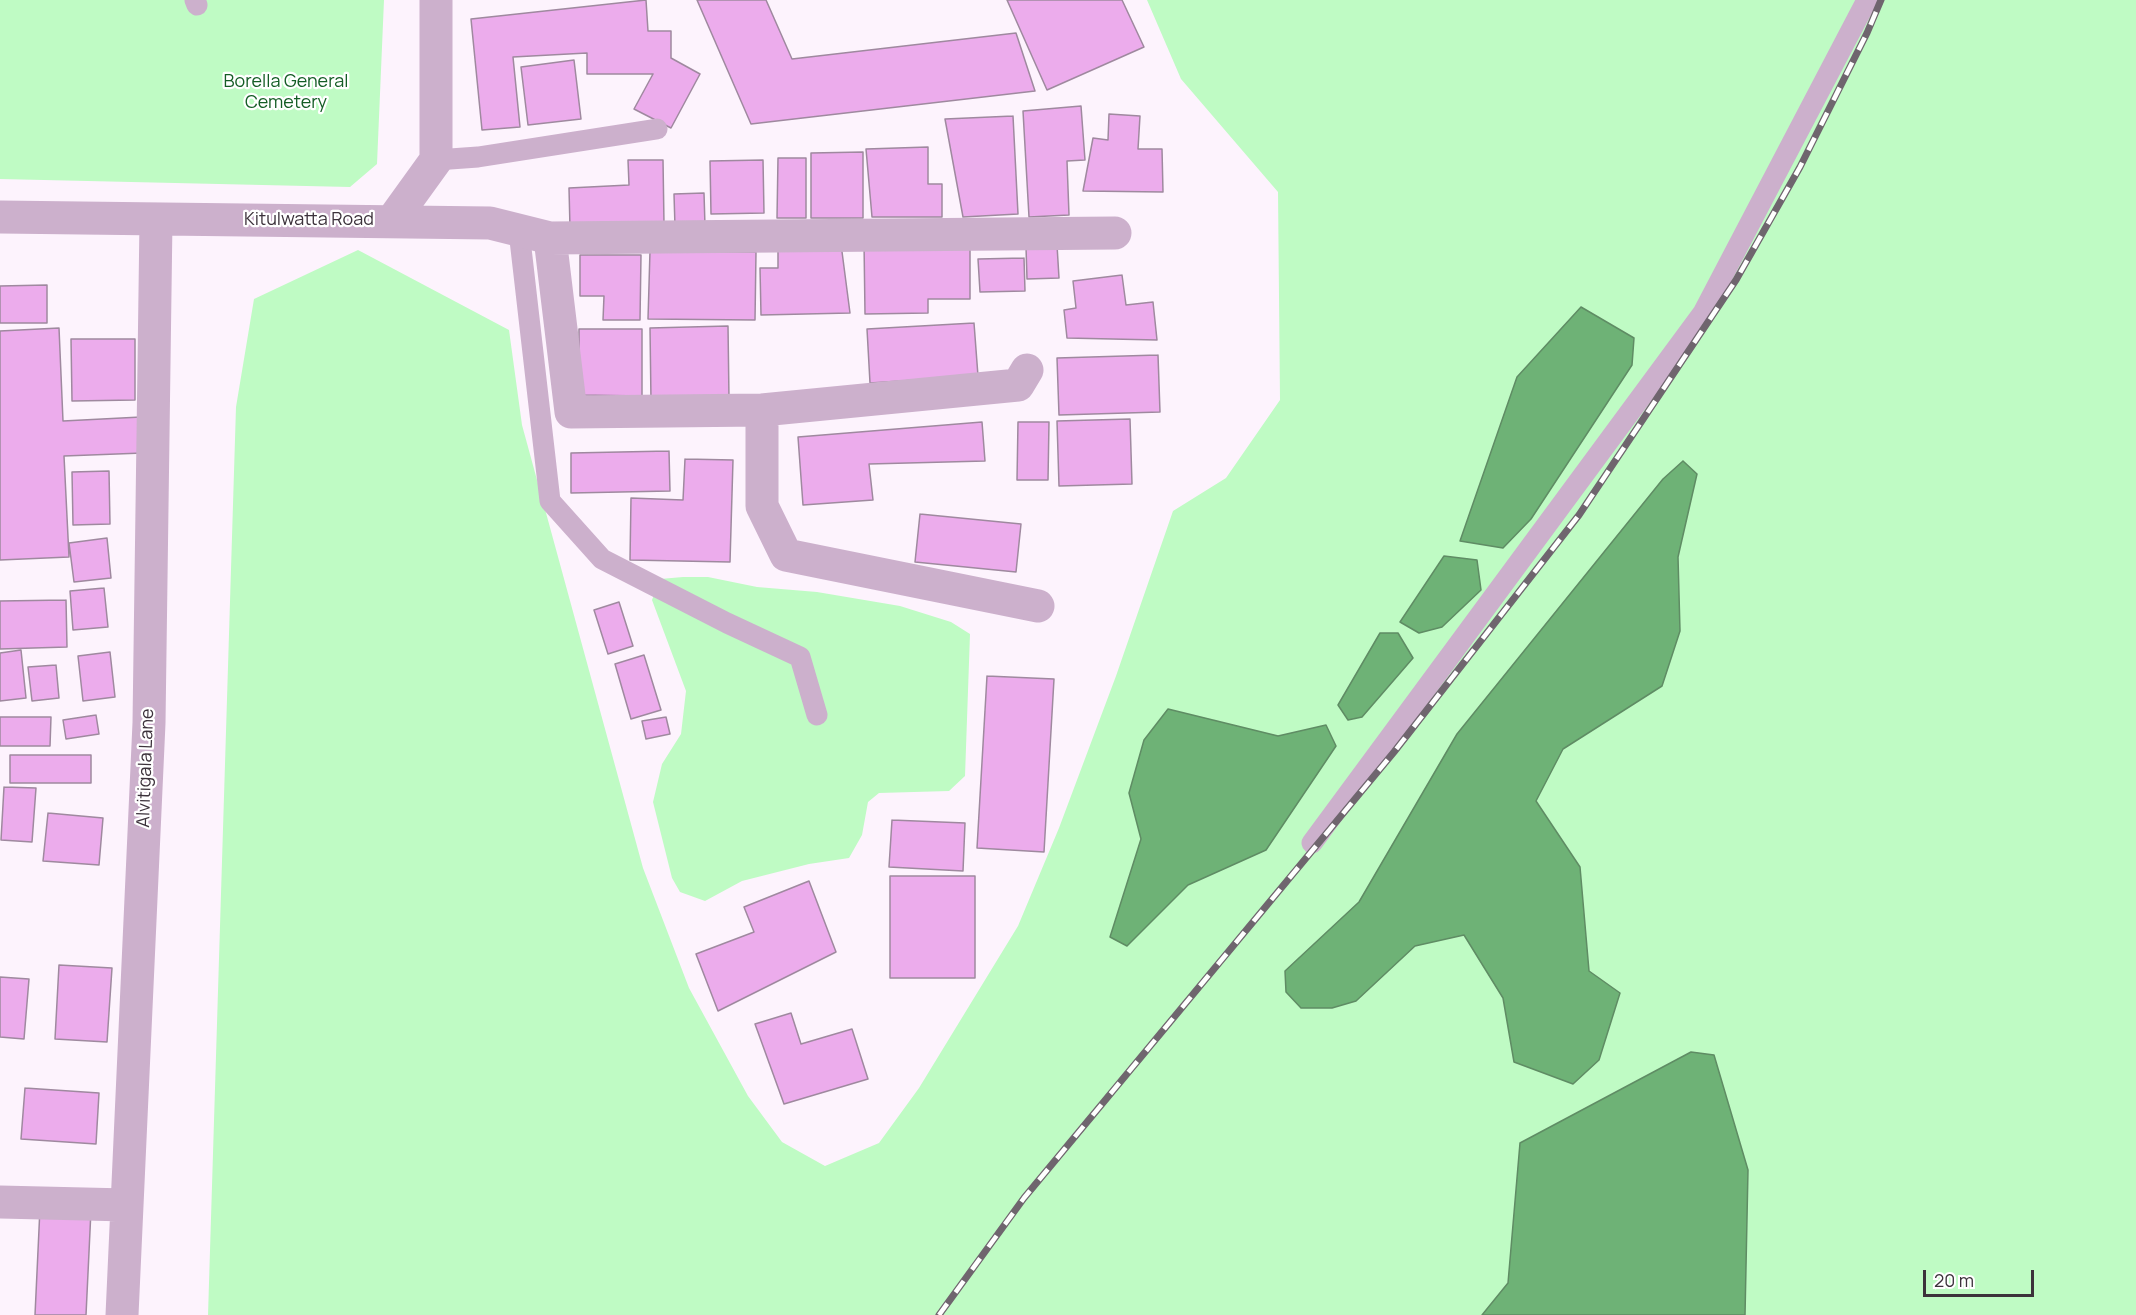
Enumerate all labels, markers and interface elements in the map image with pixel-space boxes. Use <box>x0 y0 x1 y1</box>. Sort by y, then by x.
park label: Borella General Cemetery <box>224 71 348 113</box>
street label: Kitulwatta Road <box>244 209 374 231</box>
street label: Alvitigala Lane <box>133 708 159 828</box>
scale bar <box>1926 1258 2037 1296</box>
text: 20 m <box>1934 1268 1974 1292</box>

